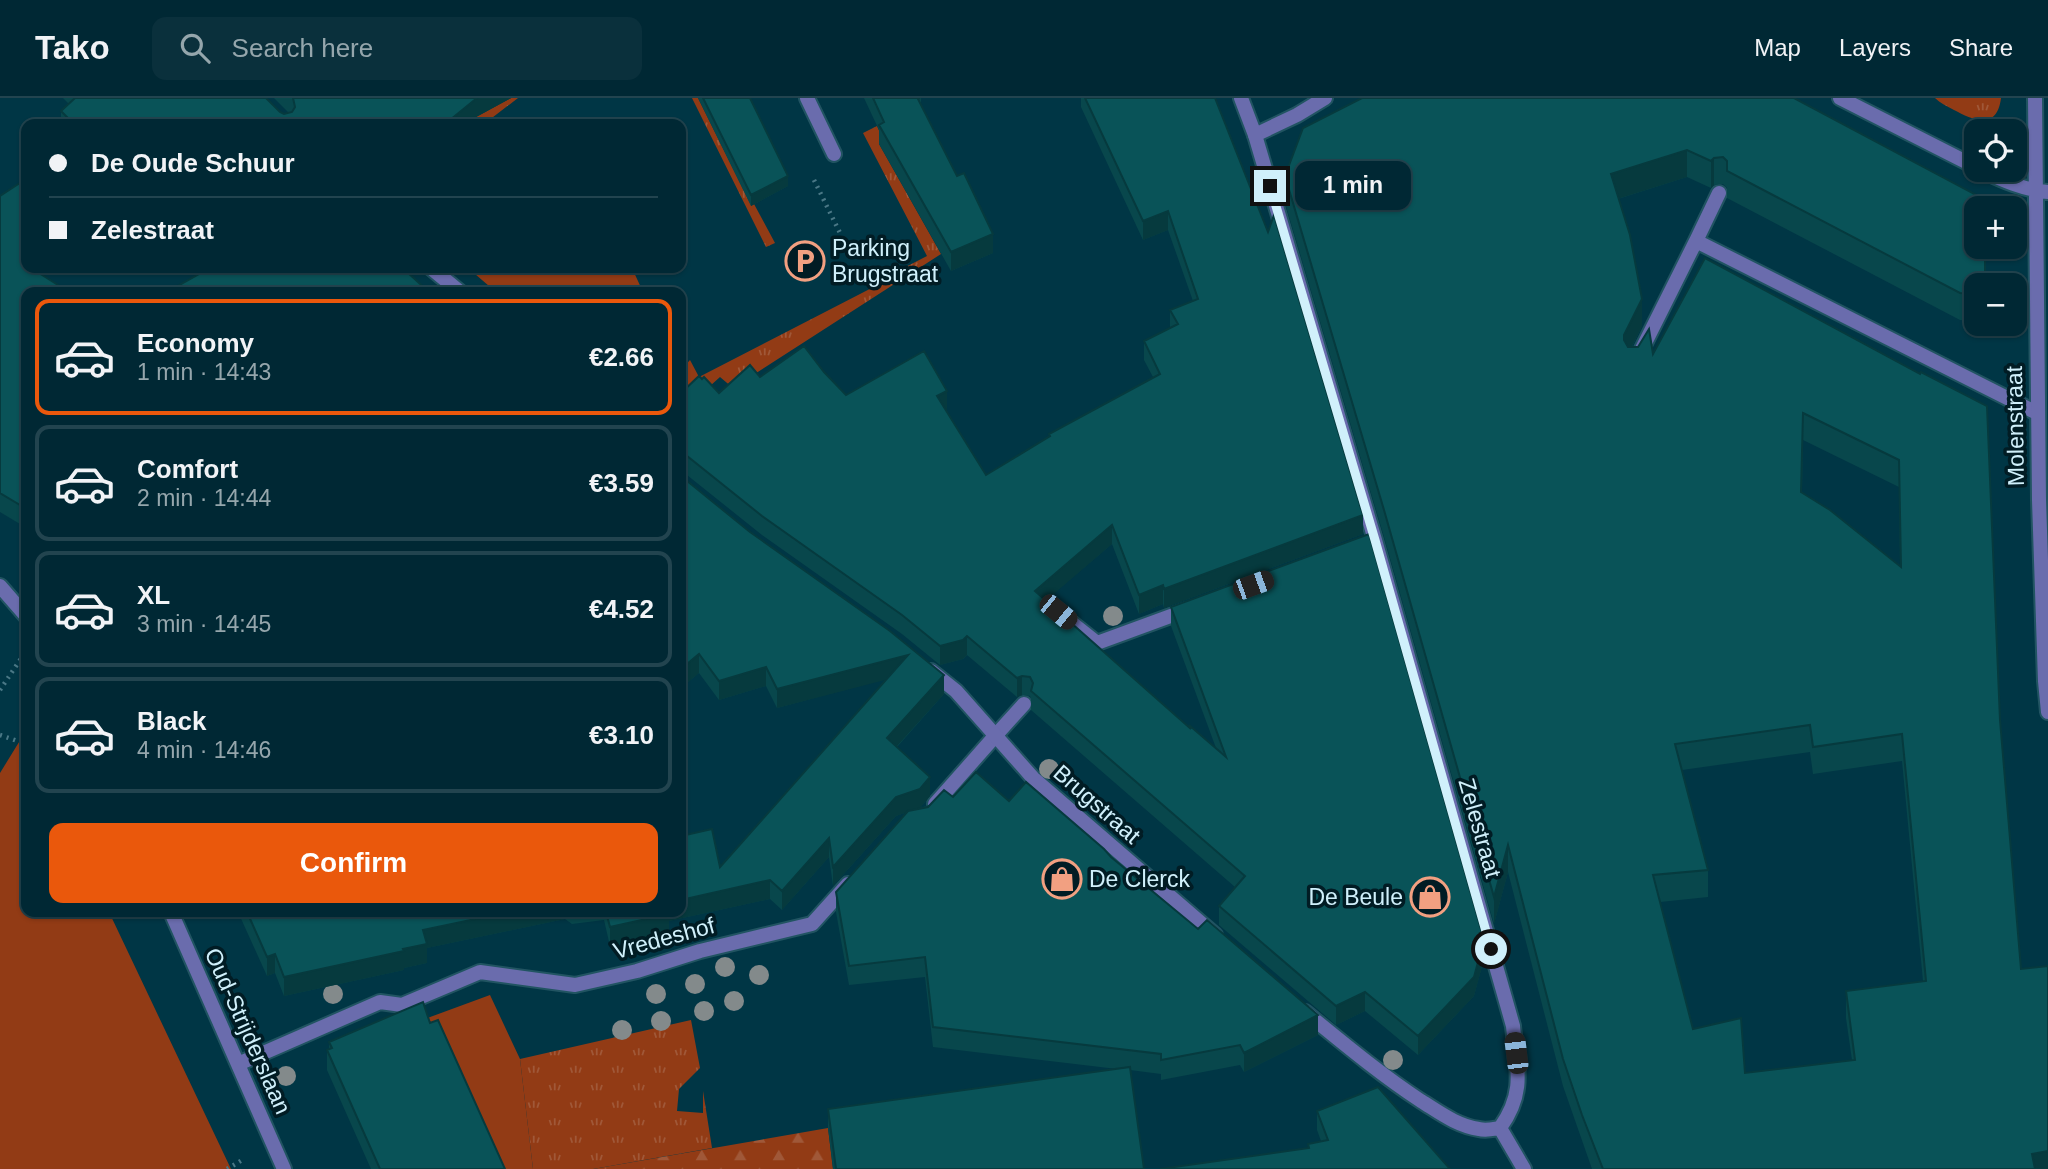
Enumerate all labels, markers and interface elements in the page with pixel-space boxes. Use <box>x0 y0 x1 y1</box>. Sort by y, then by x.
search box <box>152 17 642 80</box>
text: Tako <box>35 29 110 66</box>
icon: search <box>176 29 214 67</box>
text: Search here <box>232 33 373 63</box>
text: Map <box>1754 34 1801 61</box>
text: Layers <box>1839 34 1911 61</box>
text: Share <box>1949 34 2013 61</box>
map controls <box>1964 119 2027 336</box>
button: locate <box>1964 119 2027 182</box>
text: De Oude Schuur <box>91 148 295 178</box>
callout: 1 min <box>1294 162 1410 210</box>
route end <box>1254 170 1286 202</box>
text: 1 min <box>1323 172 1383 198</box>
button: + <box>1964 196 2027 259</box>
text: Zelestraat <box>91 215 214 245</box>
place label: Parking Brugstraat <box>832 235 939 287</box>
parking icon: Parking Brugstraat <box>784 240 826 282</box>
button: − <box>1964 273 2027 336</box>
icon: car <box>53 326 116 389</box>
text: Economy <box>137 328 254 358</box>
text: €2.66 <box>589 342 654 372</box>
text: 1 min · 14:43 <box>137 359 271 385</box>
street label: Molenstraat <box>2001 365 2029 486</box>
icon: car <box>53 452 116 515</box>
text: Comfort <box>137 454 238 484</box>
text: €3.59 <box>589 468 654 498</box>
text: 2 min · 14:44 <box>137 485 271 511</box>
car <box>1230 568 1277 602</box>
icon: car <box>53 578 116 641</box>
text: XL <box>137 580 170 610</box>
car <box>1036 591 1081 633</box>
text: €4.52 <box>589 594 654 624</box>
text: 3 min · 14:45 <box>137 611 271 637</box>
icon: car <box>53 704 116 767</box>
text: Black <box>137 706 206 736</box>
text: €3.10 <box>589 720 654 750</box>
text: 4 min · 14:46 <box>137 737 271 763</box>
street label: Brugstraat <box>1048 759 1146 849</box>
street label: Zelestraat <box>1453 775 1507 881</box>
button: Confirm <box>49 823 658 903</box>
shop icon: De Clerck <box>1041 858 1083 900</box>
place label: De Clerck <box>1089 866 1190 892</box>
shop icon: De Beule <box>1409 876 1451 918</box>
place label: De Beule <box>1308 884 1403 910</box>
street label: Vredeshof <box>610 912 718 964</box>
route start <box>1475 933 1507 965</box>
street label: Oud-Strijderslaan <box>200 944 296 1118</box>
car <box>1504 1031 1529 1075</box>

